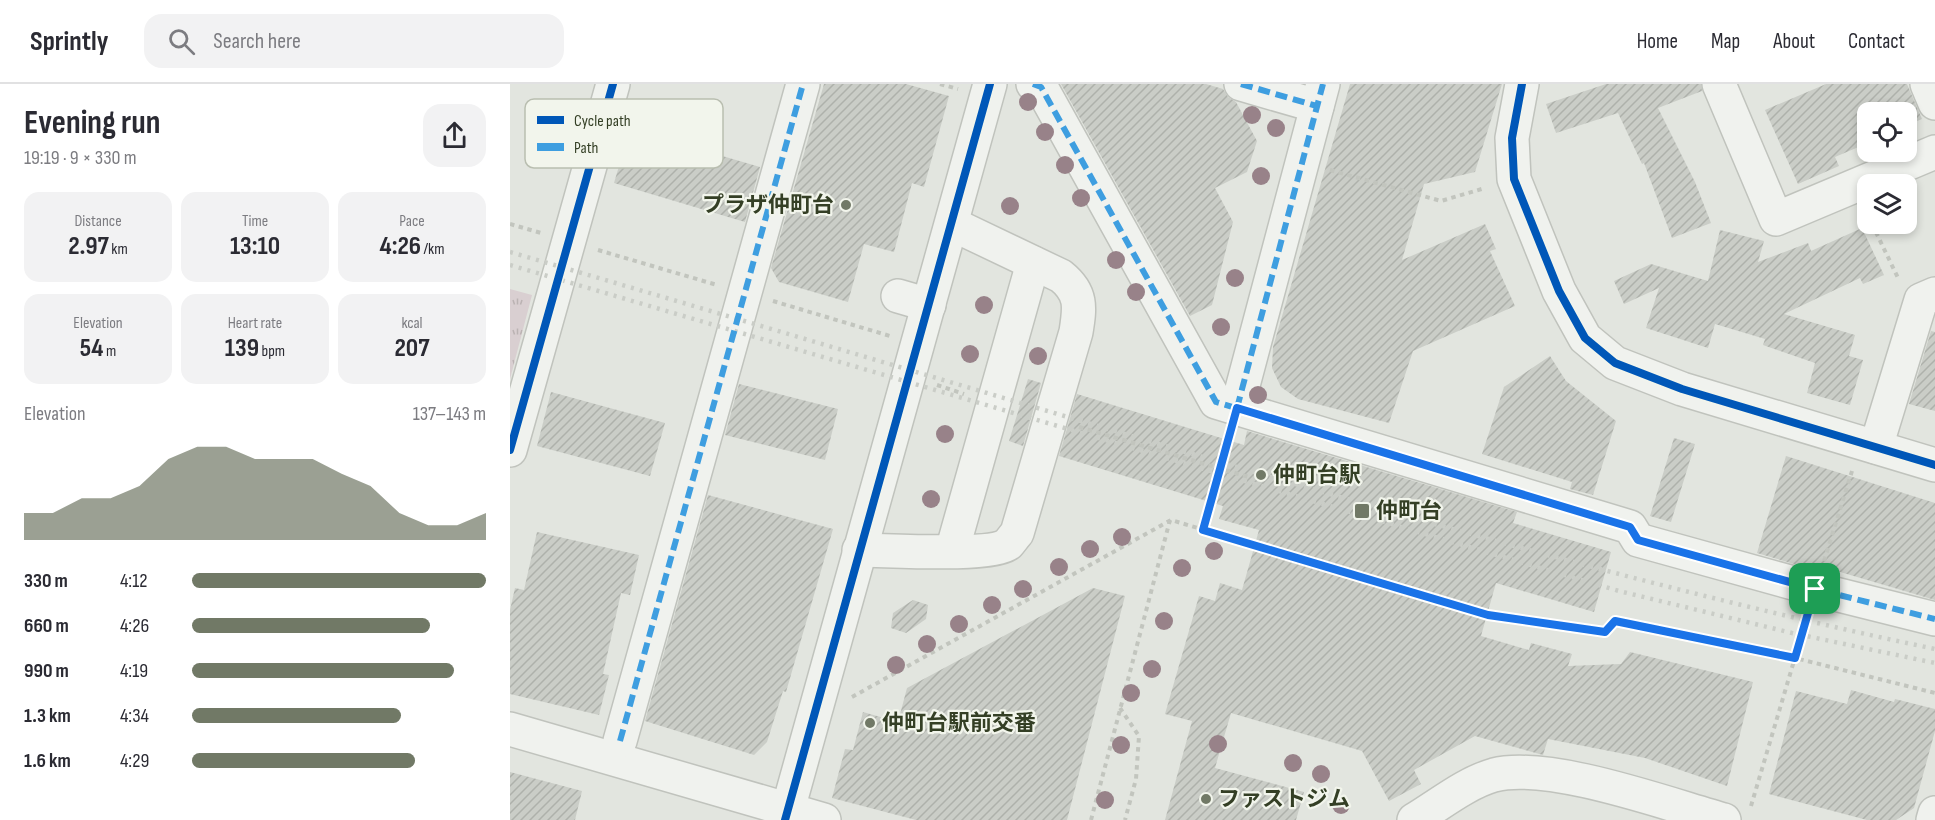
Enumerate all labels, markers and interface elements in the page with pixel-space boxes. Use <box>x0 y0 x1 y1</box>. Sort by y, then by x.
search box <box>144 14 564 68</box>
text: Sprintly <box>30 25 108 58</box>
icon: search <box>165 25 198 58</box>
text: Search here <box>213 28 301 55</box>
text: Home <box>1637 29 1678 54</box>
text: Map <box>1711 29 1740 54</box>
text: About <box>1773 29 1815 54</box>
text: Contact <box>1848 29 1905 54</box>
legend <box>525 99 723 168</box>
map controls <box>1857 102 1917 234</box>
button: locate <box>1857 102 1917 162</box>
text: Evening run <box>24 103 160 143</box>
button: share <box>423 104 486 167</box>
text: Cycle path <box>574 112 631 131</box>
text: Path <box>574 139 598 158</box>
text: 19:19 · 9 × 330 m <box>24 146 137 170</box>
button: layers <box>1857 174 1917 234</box>
place label: プラザ仲町台 <box>702 192 834 219</box>
marker: プラザ仲町台 <box>839 198 853 212</box>
text: Distance <box>74 212 122 231</box>
text: Time <box>242 212 268 231</box>
text: Pace <box>399 212 425 231</box>
text: 2.97 <box>68 231 109 262</box>
text: 13:10 <box>230 231 280 262</box>
text: 4:26 <box>380 231 421 262</box>
text: km <box>109 240 128 259</box>
text: /km <box>421 240 444 259</box>
text: Elevation <box>73 314 123 333</box>
text: Heart rate <box>228 314 282 333</box>
text: kcal <box>401 314 423 333</box>
text: 54 <box>80 333 103 364</box>
text: 139 <box>225 333 259 364</box>
text: 207 <box>394 333 430 364</box>
text: m <box>103 342 116 361</box>
text: bpm <box>259 342 285 361</box>
text: Elevation <box>24 402 86 426</box>
text: 137–143 m <box>413 402 486 426</box>
place label: 仲町台駅 <box>1273 462 1361 489</box>
marker: 仲町台駅 <box>1254 468 1268 482</box>
place label: 仲町台 <box>1376 498 1442 525</box>
marker: 仲町台 <box>1353 502 1371 520</box>
pin <box>1789 563 1840 614</box>
text: 330 m <box>24 569 68 593</box>
text: 4:12 <box>120 569 148 593</box>
icon: arrive <box>1798 572 1831 605</box>
text: 660 m <box>24 614 69 638</box>
text: 4:26 <box>120 614 149 638</box>
text: 990 m <box>24 659 69 683</box>
text: 4:19 <box>120 659 148 683</box>
text: 1.3 km <box>24 704 71 728</box>
text: 4:34 <box>120 704 149 728</box>
place label: 仲町台駅前交番 <box>882 710 1036 737</box>
marker: 仲町台駅前交番 <box>863 716 877 730</box>
text: 1.6 km <box>24 749 71 773</box>
text: 4:29 <box>120 749 149 773</box>
place label: ファストジム <box>1218 786 1350 813</box>
marker: ファストジム <box>1199 792 1213 806</box>

